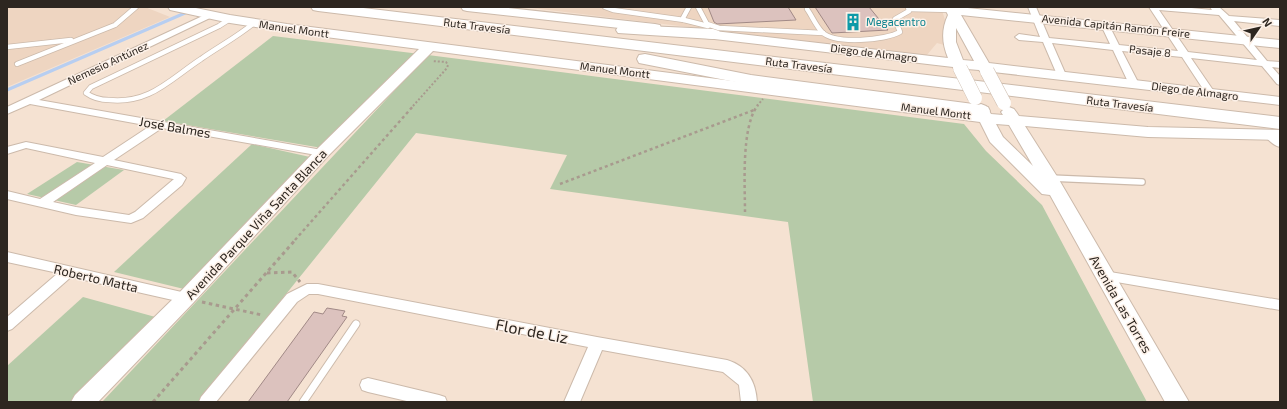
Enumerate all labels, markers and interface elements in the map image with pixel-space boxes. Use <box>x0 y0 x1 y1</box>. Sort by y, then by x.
north arrow <box>1239 8 1279 48</box>
street label: Avenida Capitán Ramón Freire <box>1041 11 1191 40</box>
building icon: Megacentro <box>843 12 863 32</box>
street label: Ruta Travesía <box>443 15 511 36</box>
place label: Megacentro <box>866 15 926 28</box>
text: N <box>1260 15 1275 29</box>
street label: Manuel Montt <box>258 17 330 40</box>
street label: Nemesio Antúnez <box>65 38 151 87</box>
street label: Diego de Almagro <box>830 41 918 64</box>
street label: Pasaje 8 <box>1128 42 1172 60</box>
street label: Ruta Travesía <box>765 54 833 75</box>
street label: Manuel Montt <box>579 59 651 80</box>
street label: Diego de Almagro <box>1151 79 1239 102</box>
street label: Ruta Travesía <box>1086 93 1154 114</box>
street label: Manuel Montt <box>900 100 972 121</box>
street label: José Balmes <box>138 113 212 141</box>
street label: Avenida Parque Viña Santa Blanca <box>182 145 330 303</box>
street label: Avenida Las Torres <box>1087 252 1155 356</box>
street label: Roberto Matta <box>52 261 140 295</box>
street label: Flor de Liz <box>494 314 570 347</box>

